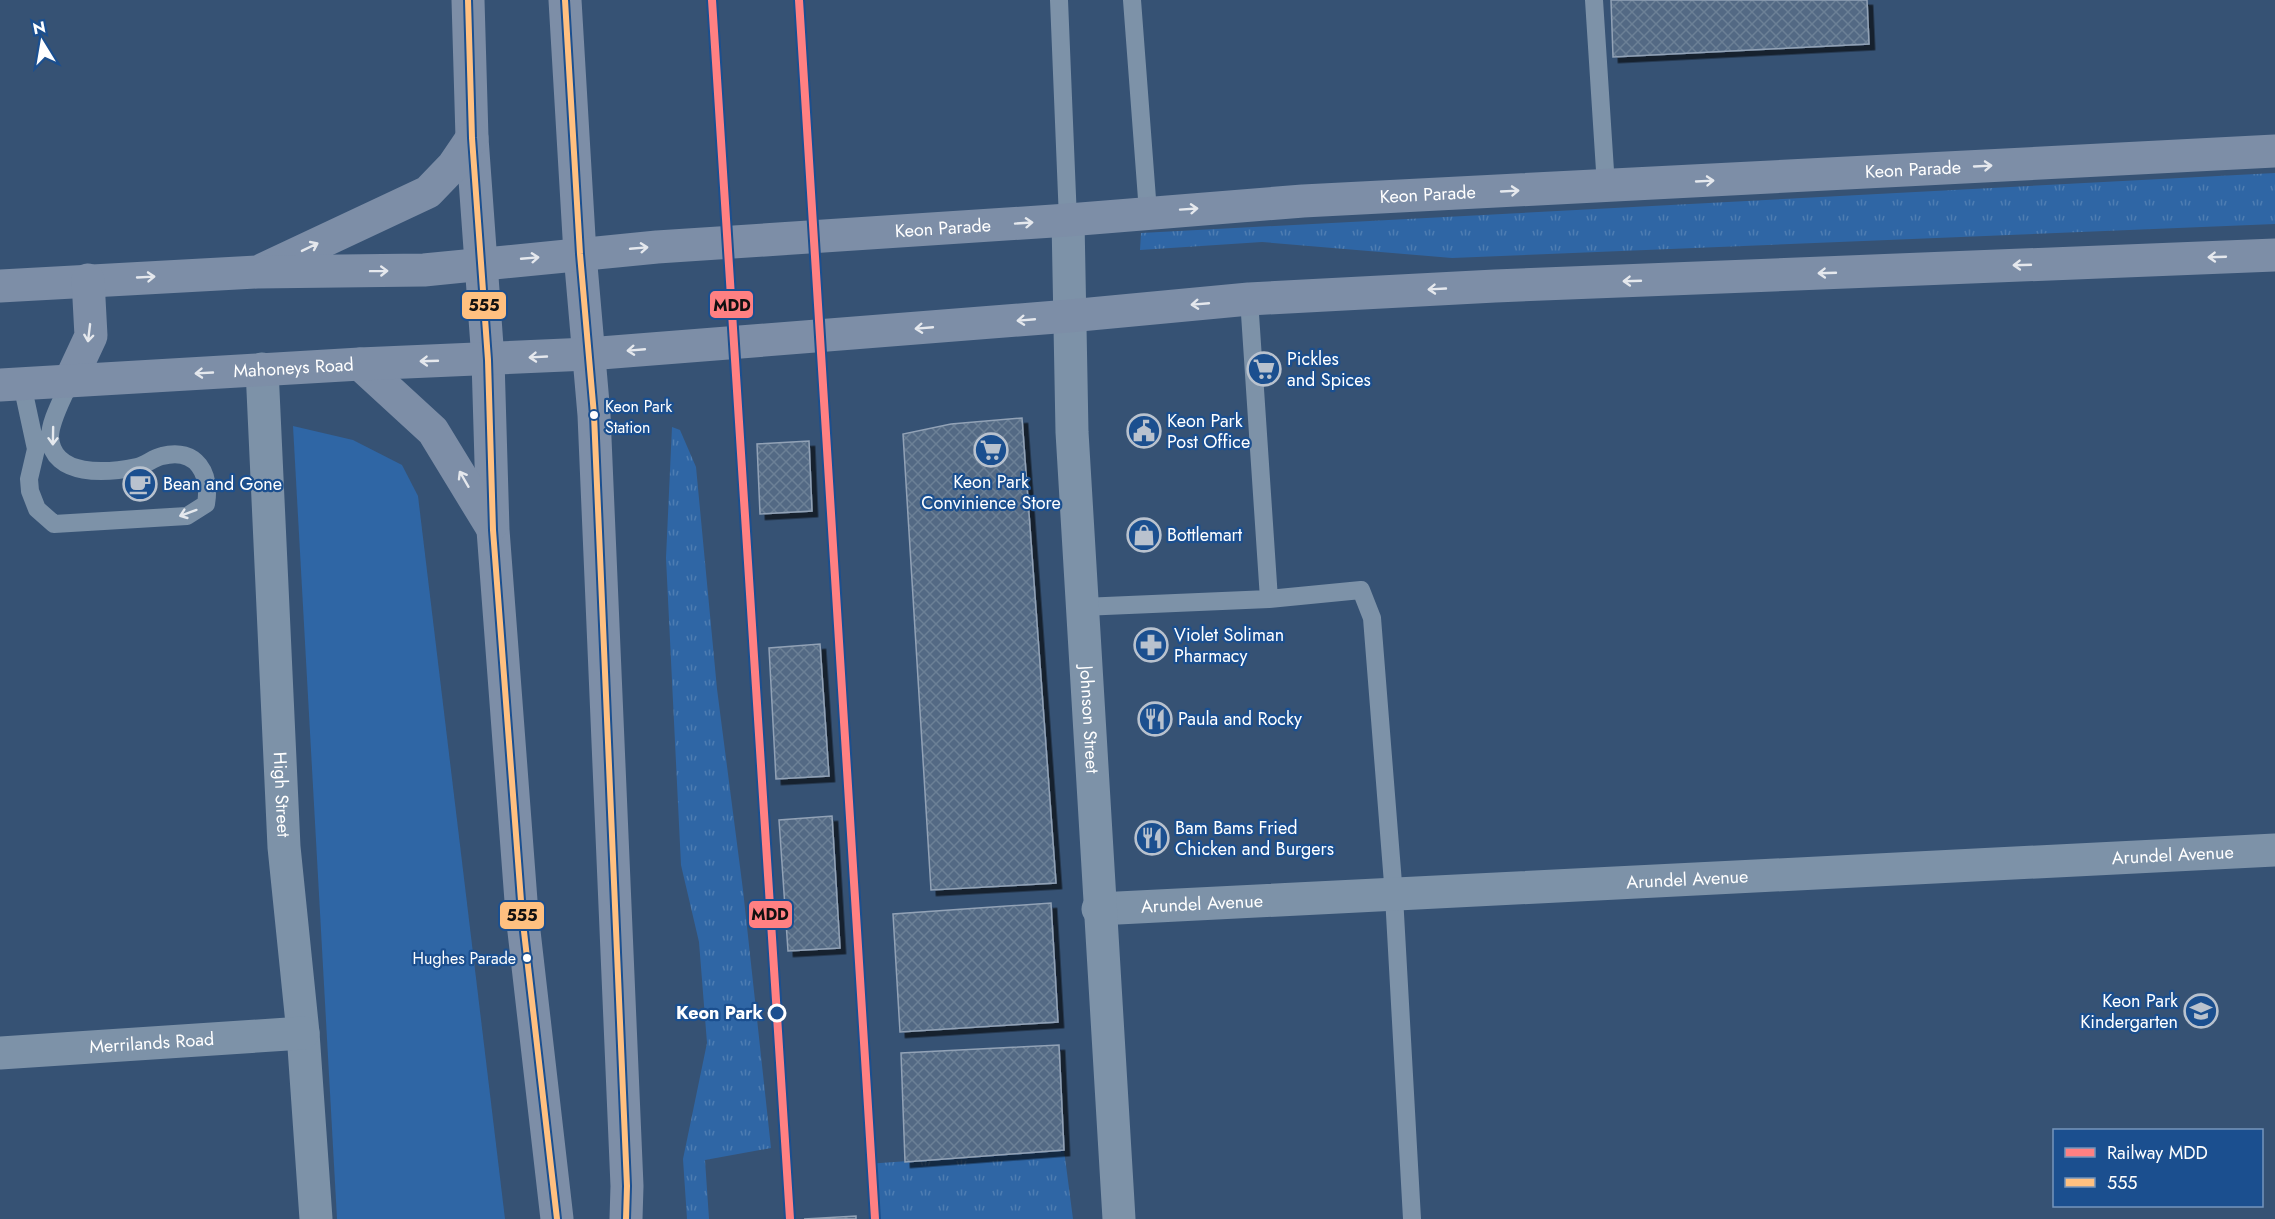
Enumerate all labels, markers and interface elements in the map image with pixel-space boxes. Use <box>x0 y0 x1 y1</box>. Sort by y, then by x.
north arrow <box>12 12 72 72</box>
text: N <box>31 15 48 40</box>
street label: Keon Parade <box>1864 154 1962 185</box>
one-way arrow <box>1973 160 1993 171</box>
one-way arrow <box>1694 175 1714 186</box>
street label: Keon Parade <box>1379 179 1476 210</box>
one-way arrow <box>1499 185 1519 196</box>
one-way arrow <box>1179 204 1199 215</box>
street label: Keon Parade <box>894 212 992 244</box>
one-way arrow <box>1014 217 1034 228</box>
one-way arrow <box>301 240 319 252</box>
one-way arrow <box>628 242 648 253</box>
one-way arrow <box>2207 251 2227 263</box>
one-way arrow <box>520 252 540 263</box>
one-way arrow <box>2012 259 2032 270</box>
one-way arrow <box>368 265 388 276</box>
one-way arrow <box>1817 267 1837 278</box>
one-way arrow <box>136 272 156 283</box>
one-way arrow <box>1623 275 1643 286</box>
one-way arrow <box>1427 284 1447 295</box>
line badge: MDD <box>709 290 754 319</box>
line badge: 555 <box>461 291 507 320</box>
text: 555 <box>469 294 499 317</box>
text: MDD <box>713 294 751 317</box>
one-way arrow <box>1191 299 1211 310</box>
one-way arrow <box>1016 315 1036 326</box>
one-way arrow <box>83 322 94 342</box>
one-way arrow <box>915 323 935 334</box>
one-way arrow <box>627 345 647 356</box>
place label: Pickles and Spices <box>1287 346 1371 393</box>
street label: Mahoneys Road <box>233 351 354 384</box>
one-way arrow <box>529 351 548 362</box>
supermarket icon: Pickles and Spices <box>1246 351 1282 387</box>
one-way arrow <box>420 355 440 366</box>
one-way arrow <box>194 368 214 379</box>
place label: Keon Park Station <box>605 395 673 439</box>
place label: Keon Park Post Office <box>1167 408 1250 455</box>
marker: Keon Park Station <box>588 409 600 421</box>
public building icon: Keon Park Post Office <box>1126 413 1162 449</box>
one-way arrow <box>47 426 58 445</box>
supermarket icon: Keon Park Convinience Store <box>973 432 1009 468</box>
cafe icon: Bean and Gone <box>122 466 158 502</box>
place label: Keon Park Convinience Store <box>921 469 1061 516</box>
place label: Bean and Gone <box>163 471 282 497</box>
one-way arrow <box>458 471 470 488</box>
one-way arrow <box>179 509 197 520</box>
shop icon: Bottlemart <box>1126 517 1162 553</box>
place label: Bottlemart <box>1167 522 1243 548</box>
place label: Violet Soliman Pharmacy <box>1174 622 1284 669</box>
pharmacy icon: Violet Soliman Pharmacy <box>1133 627 1169 663</box>
street label: Johnson Street <box>1073 663 1105 775</box>
restaurant icon: Paula and Rocky <box>1137 701 1173 737</box>
place label: Paula and Rocky <box>1178 706 1302 732</box>
street label: High Street <box>267 751 297 839</box>
place label: Bam Bams Fried Chicken and Burgers <box>1175 815 1334 862</box>
restaurant icon: Bam Bams Fried Chicken and Burgers <box>1134 820 1170 856</box>
street label: Arundel Avenue <box>2111 839 2234 871</box>
street label: Arundel Avenue <box>1626 863 1749 896</box>
street label: Arundel Avenue <box>1140 888 1264 920</box>
line badge: MDD <box>748 900 793 929</box>
line badge: 555 <box>499 901 545 930</box>
text: MDD <box>751 903 789 926</box>
text: 555 <box>507 904 537 927</box>
place label: Hughes Parade <box>413 947 516 970</box>
marker: Hughes Parade <box>521 952 533 964</box>
place label: Keon Park Kindergarten <box>2080 988 2178 1035</box>
school or university icon: Keon Park Kindergarten <box>2183 993 2219 1029</box>
place label: Keon Park <box>676 1000 764 1026</box>
marker: Keon Park <box>768 1004 786 1022</box>
street label: Merrilands Road <box>88 1026 215 1060</box>
legend <box>2053 1129 2263 1207</box>
text: Railway MDD <box>2107 1140 2208 1166</box>
text: 555 <box>2107 1170 2137 1196</box>

